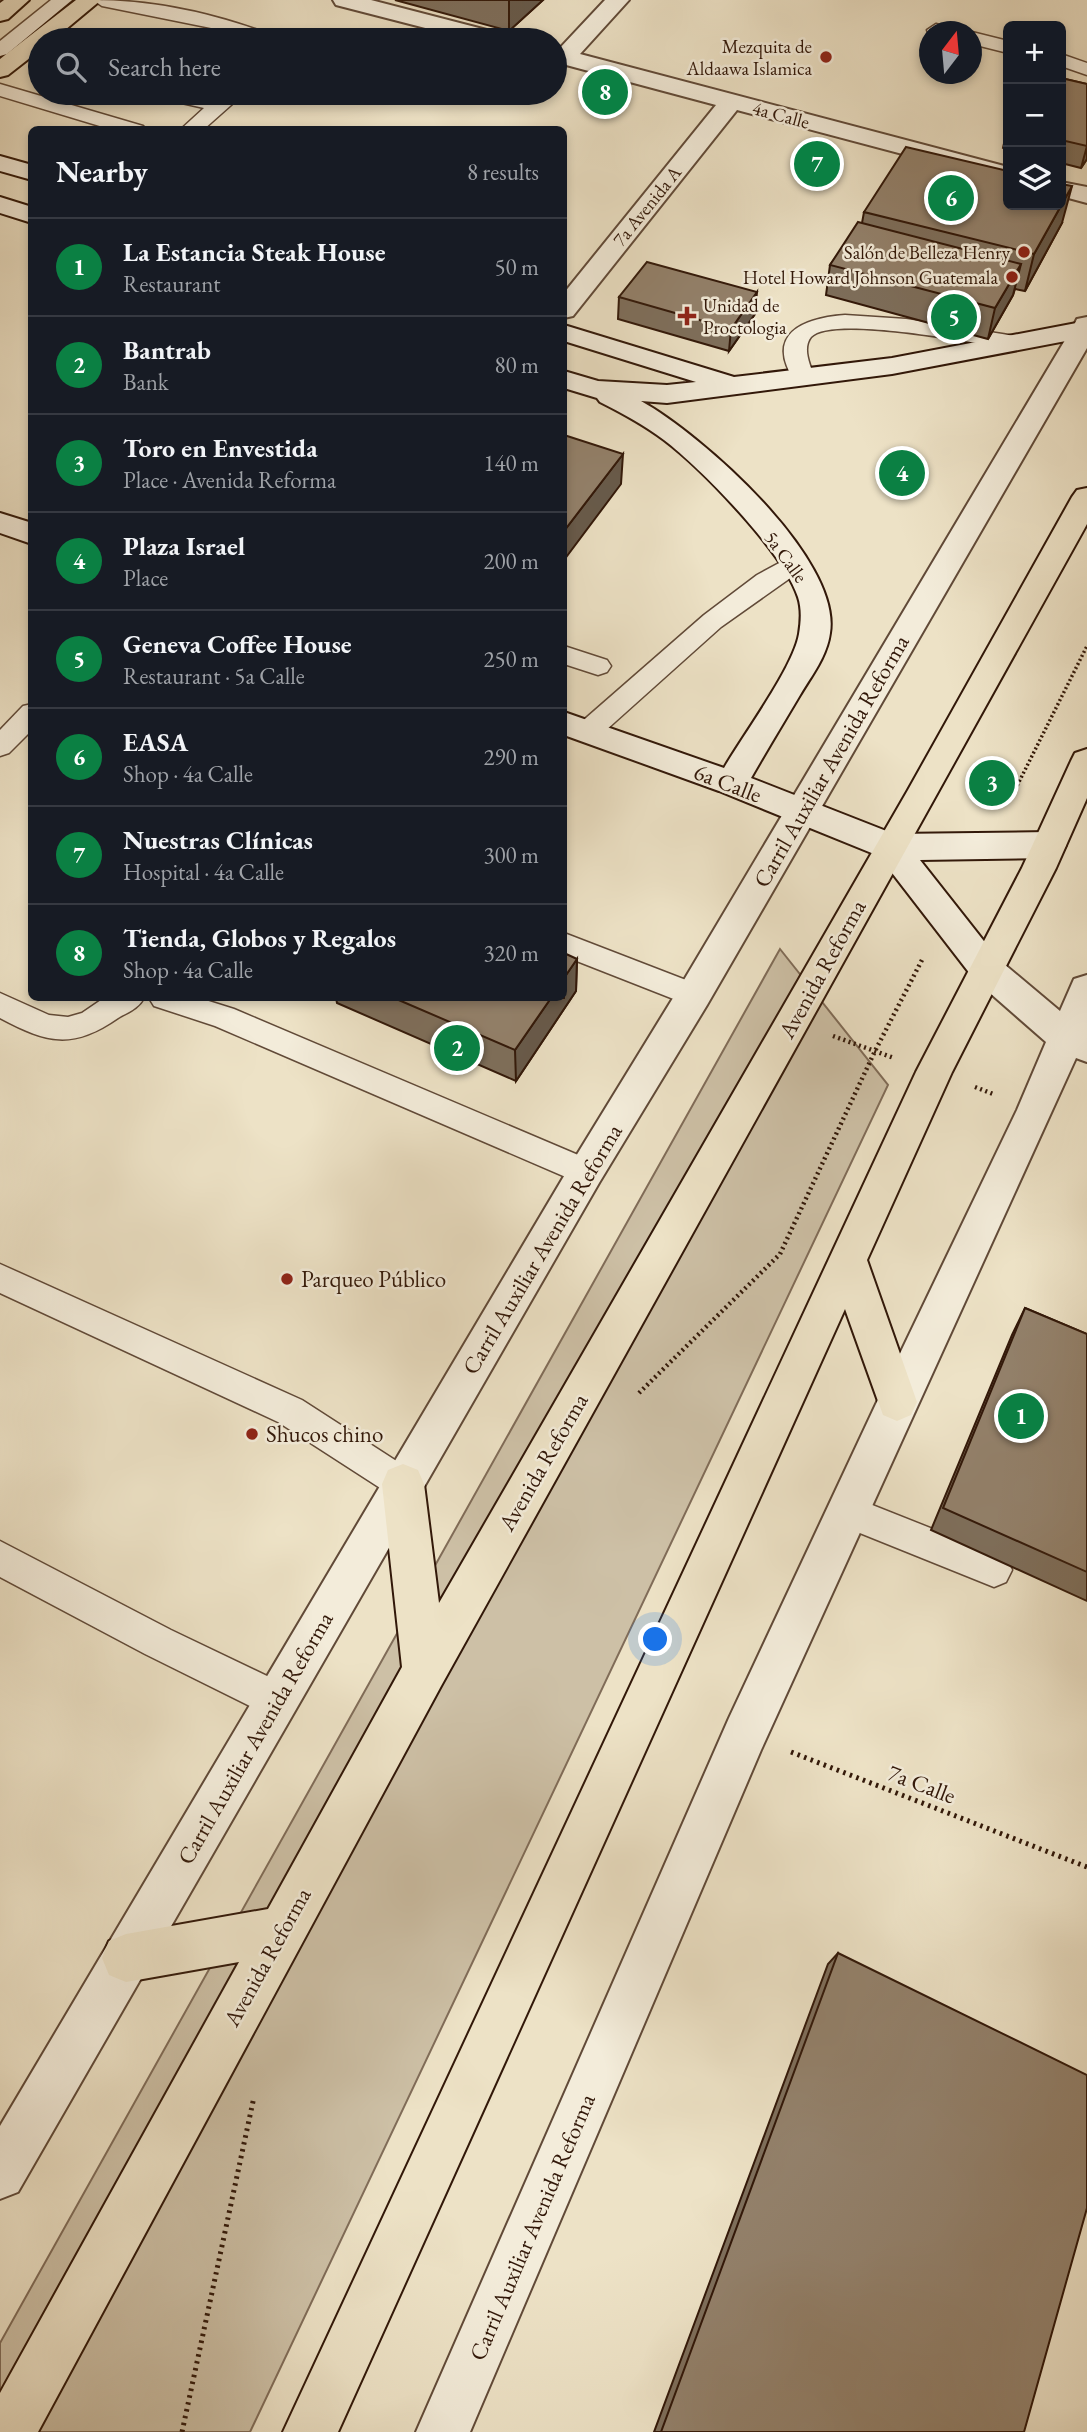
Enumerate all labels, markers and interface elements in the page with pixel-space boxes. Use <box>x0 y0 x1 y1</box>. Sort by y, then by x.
north arrow <box>919 21 982 84</box>
map controls <box>1003 21 1066 210</box>
button: + <box>1003 21 1066 84</box>
search box <box>28 28 567 105</box>
place label: Mezquita de Aldaawa Islamica <box>686 34 812 81</box>
icon: search <box>52 48 90 86</box>
marker: Mezquita de Aldaawa Islamica <box>818 49 834 65</box>
text: Search here <box>108 50 221 84</box>
pin: 8 <box>582 66 628 118</box>
button: − <box>1003 84 1066 147</box>
street label: 4a Calle <box>750 95 812 135</box>
pin: 7 <box>794 138 840 190</box>
button: layers <box>1003 147 1066 210</box>
text: Nearby <box>56 152 148 191</box>
text: 8 results <box>467 157 539 187</box>
street label: 7a Avenida A <box>607 160 688 251</box>
pin: 6 <box>928 172 974 224</box>
text: La Estancia Steak House <box>123 235 385 269</box>
place label: Salón de Belleza Henry <box>844 240 1011 265</box>
marker: Salón de Belleza Henry <box>1016 244 1032 260</box>
text: 1 <box>73 252 85 282</box>
text: 50 m <box>494 252 539 282</box>
place label: Hotel Howard Johnson Guatemala <box>743 265 998 290</box>
text: Restaurant <box>123 269 221 299</box>
marker: Hotel Howard Johnson Guatemala <box>1004 269 1020 285</box>
pin: 5 <box>931 291 977 343</box>
place label: Unidad de Proctologia <box>703 293 787 340</box>
marker: Unidad de Proctologia <box>677 306 697 326</box>
text: Bantrab <box>123 333 211 367</box>
text: 2 <box>73 350 85 380</box>
text: 80 m <box>494 350 539 380</box>
text: Bank <box>123 367 169 397</box>
text: Toro en Envestida <box>123 431 318 465</box>
pin: 4 <box>879 447 925 499</box>
text: 3 <box>73 448 85 478</box>
text: 140 m <box>483 448 539 478</box>
text: Place · Avenida Reforma <box>123 465 336 495</box>
street label: 5a Calle <box>759 526 813 588</box>
text: Plaza Israel <box>123 529 245 563</box>
text: 4 <box>73 546 85 576</box>
text: 200 m <box>483 546 539 576</box>
text: Place <box>123 563 168 593</box>
text: Geneva Coffee House <box>123 627 352 661</box>
street label: Carril Auxiliar Avenida Reforma <box>746 629 916 893</box>
text: 5 <box>73 644 85 674</box>
text: 250 m <box>483 644 539 674</box>
text: Restaurant · 5a Calle <box>123 661 305 691</box>
text: EASA <box>123 725 188 759</box>
text: 6 <box>73 742 85 772</box>
text: 290 m <box>483 742 539 772</box>
street label: 6a Calle <box>690 756 766 810</box>
pin: 3 <box>969 757 1015 809</box>
text: Shop · 4a Calle <box>123 759 253 789</box>
text: Nuestras Clínicas <box>123 823 313 857</box>
text: 7 <box>73 840 85 870</box>
text: 300 m <box>483 840 539 870</box>
text: Hospital · 4a Calle <box>123 857 284 887</box>
street label: Avenida Reforma <box>771 894 873 1045</box>
text: Tienda, Globos y Regalos <box>123 921 396 955</box>
text: 8 <box>73 938 85 968</box>
text: 320 m <box>483 938 539 968</box>
text: Shop · 4a Calle <box>123 955 253 985</box>
pin: 2 <box>434 1022 480 1074</box>
street label: Carril Auxiliar Avenida Reforma <box>455 1118 629 1380</box>
place label: Parqueo Público <box>301 1264 446 1294</box>
marker: Parqueo Público <box>279 1271 295 1287</box>
street label: Avenida Reforma <box>491 1387 595 1537</box>
pin: 1 <box>998 1390 1044 1442</box>
place label: Shucos chino <box>266 1419 383 1449</box>
marker: Shucos chino <box>244 1426 260 1442</box>
street label: Carril Auxiliar Avenida Reforma <box>170 1606 340 1870</box>
your location <box>638 1622 672 1656</box>
street label: 7a Calle <box>884 1757 960 1811</box>
street label: Avenida Reforma <box>216 1882 318 2033</box>
street label: Carril Auxiliar Avenida Reforma <box>462 2088 602 2365</box>

